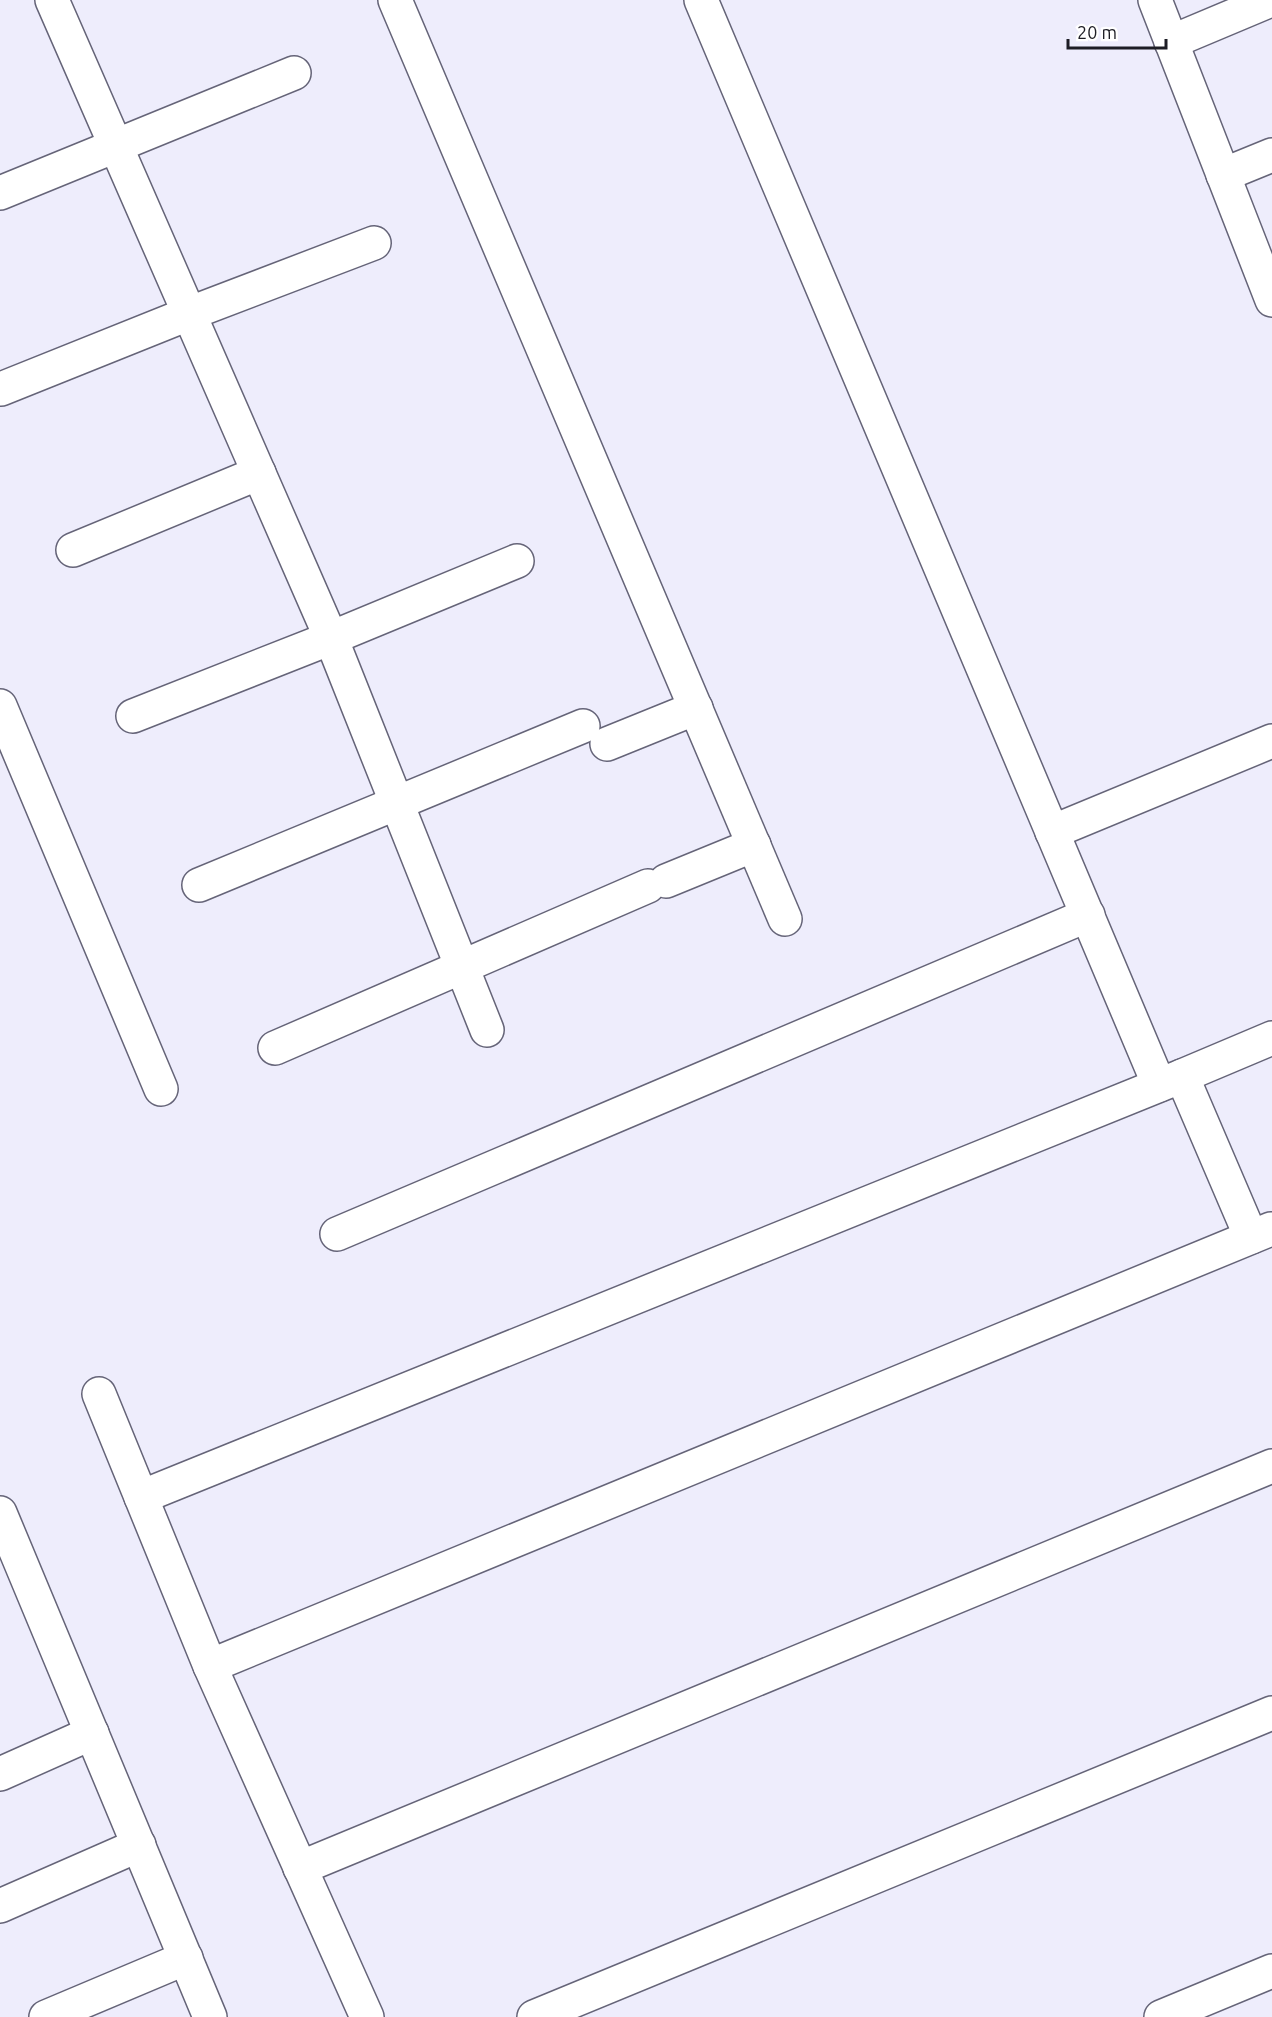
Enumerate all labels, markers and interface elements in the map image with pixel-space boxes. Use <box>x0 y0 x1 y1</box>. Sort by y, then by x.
scale bar <box>1068 12 1166 50</box>
text: 20 m <box>1077 22 1117 42</box>

